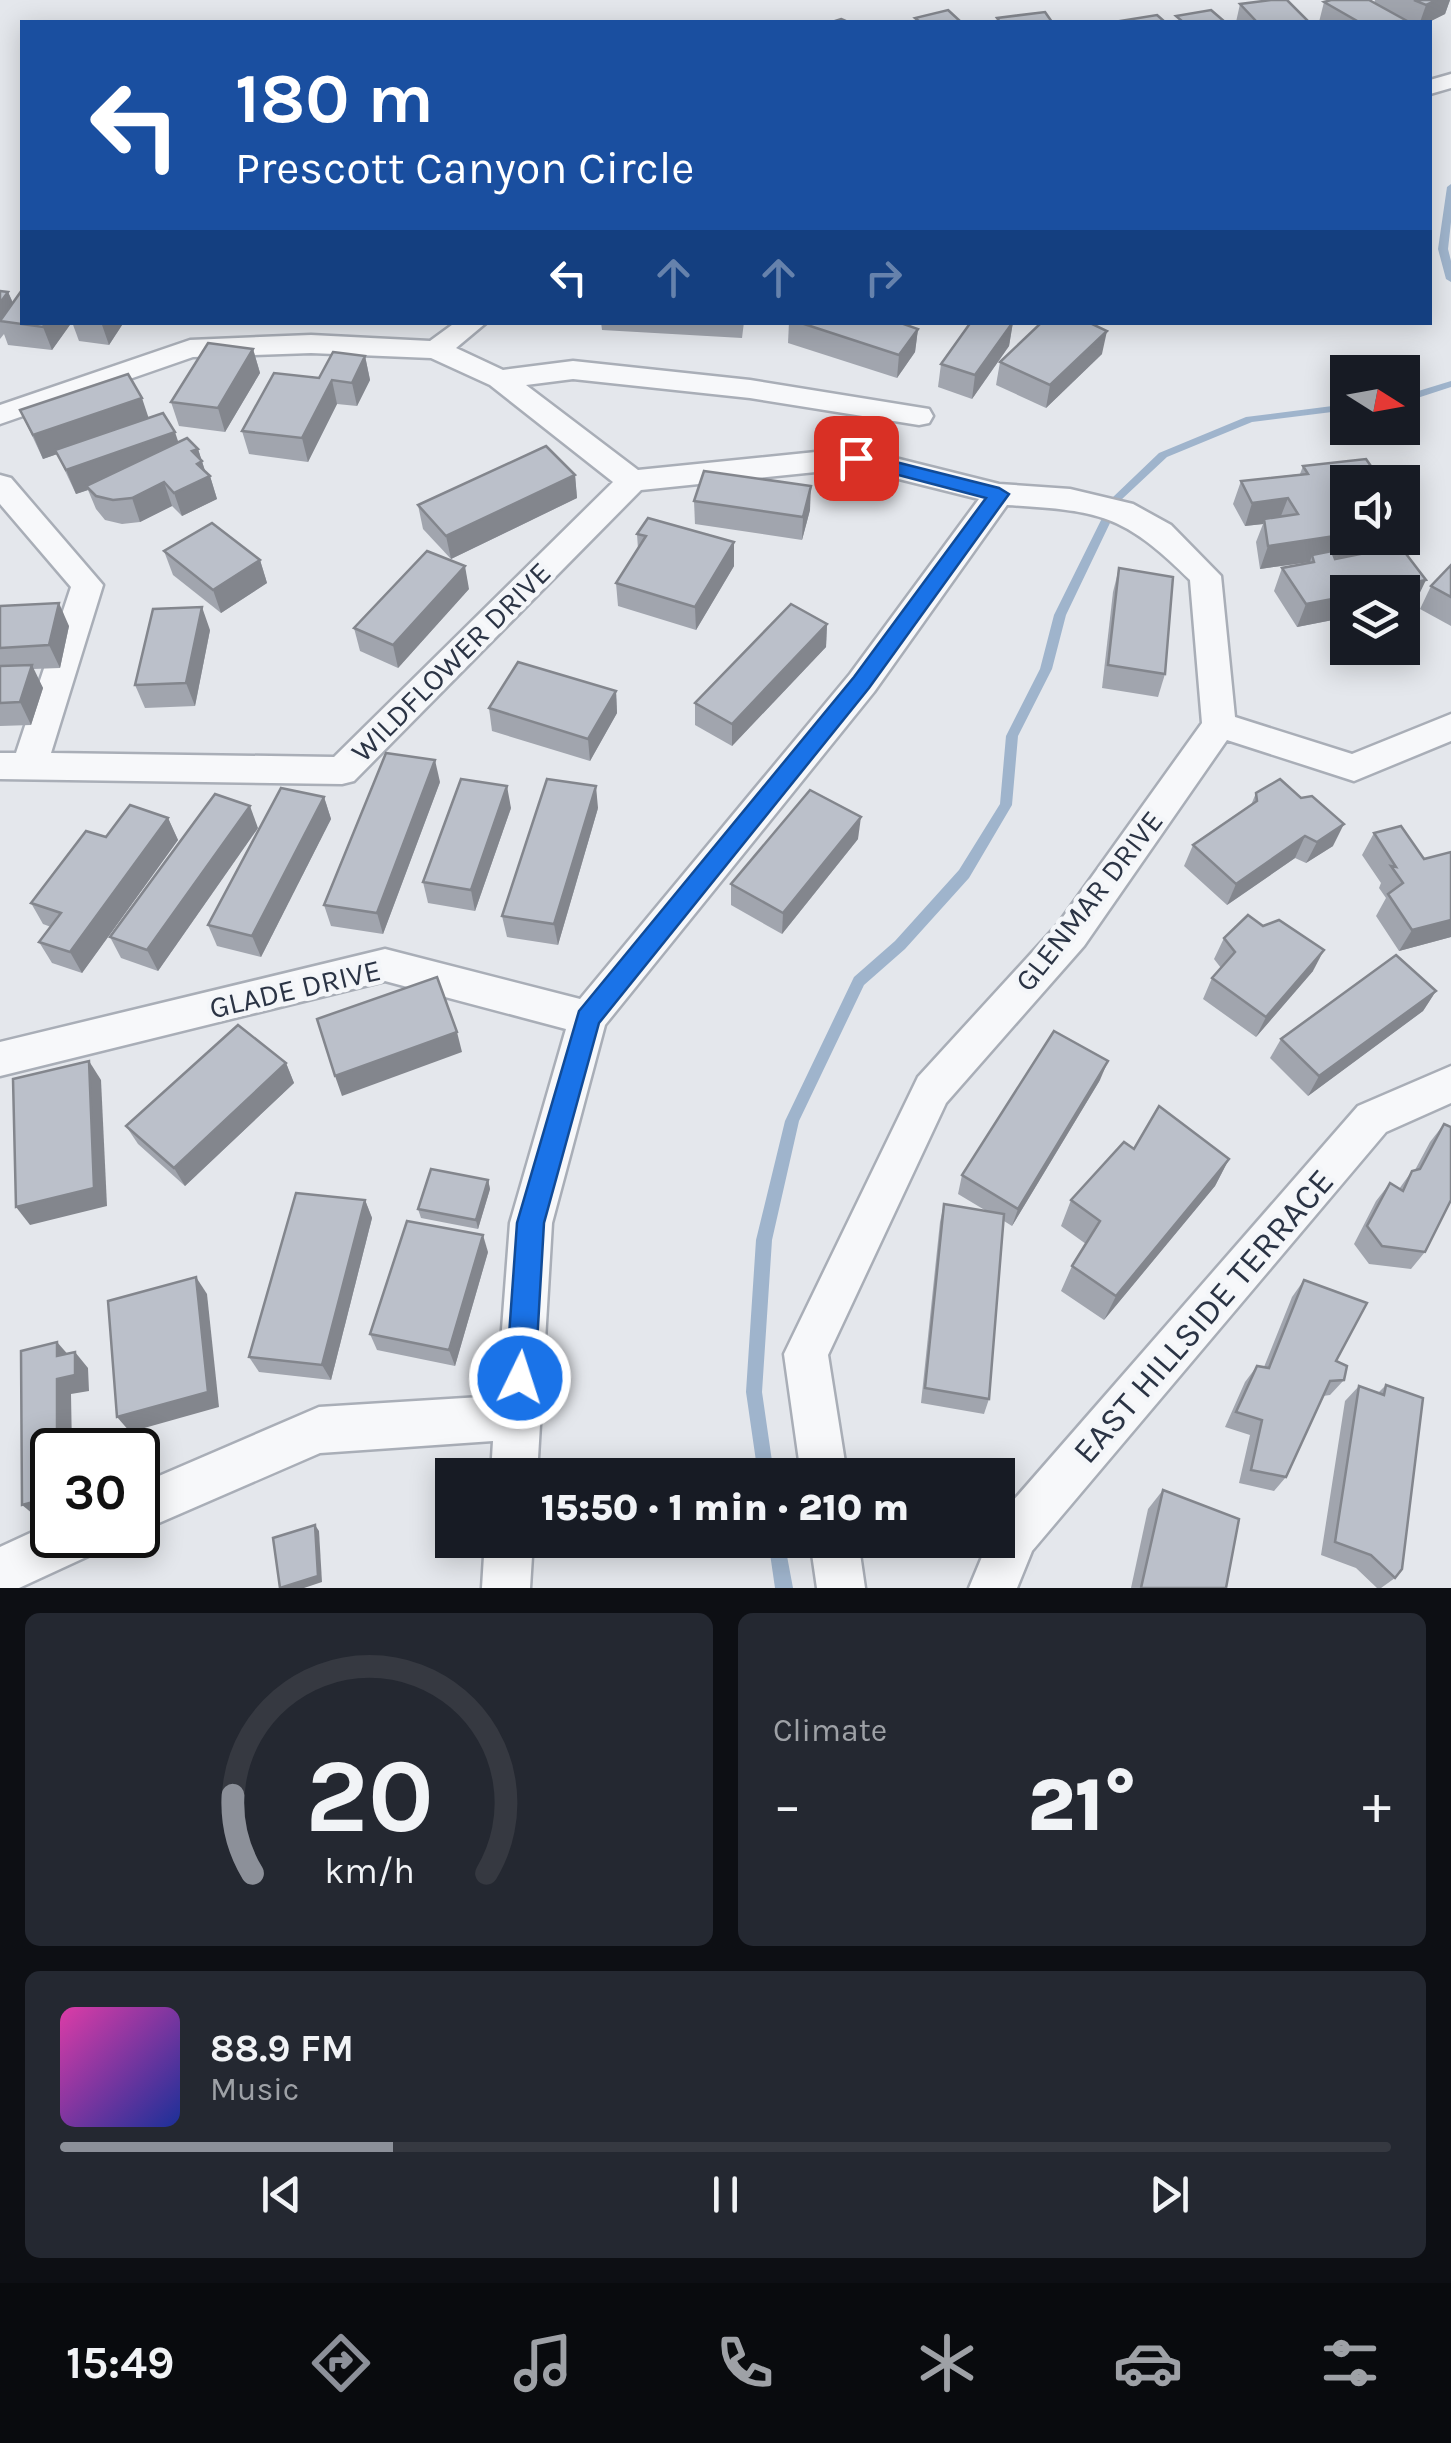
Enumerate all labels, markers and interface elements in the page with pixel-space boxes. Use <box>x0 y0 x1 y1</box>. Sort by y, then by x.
text: 180 m <box>235 58 434 140</box>
icon: left <box>70 60 200 190</box>
text: Prescott Canyon Circle <box>235 142 694 194</box>
icon: left <box>541 250 596 305</box>
icon: ahead <box>646 250 701 305</box>
icon: ahead <box>751 250 806 305</box>
icon: right <box>856 250 911 305</box>
north arrow <box>1330 355 1420 445</box>
map controls <box>1330 355 1420 665</box>
pin <box>814 416 899 501</box>
icon: arrive <box>829 431 884 486</box>
button: sound <box>1330 465 1420 555</box>
street label: WILDFLOWER DRIVE <box>344 555 558 769</box>
button: layers <box>1330 575 1420 665</box>
street label: GLENMAR DRIVE <box>1007 804 1171 998</box>
street label: GLADE DRIVE <box>206 952 384 1026</box>
street label: EAST HILLSIDE TERRACE <box>1065 1161 1342 1472</box>
position arrow <box>468 1326 572 1430</box>
speed limit sign: 30 <box>30 1428 160 1558</box>
text: 15:50 · 1 min · 210 m <box>541 1485 909 1530</box>
text: Climate <box>773 1712 887 1749</box>
text: 20 <box>305 1736 433 1857</box>
text: 21° <box>1027 1761 1137 1849</box>
text: − <box>773 1773 802 1837</box>
text: + <box>1362 1773 1391 1837</box>
text: km/h <box>324 1850 414 1892</box>
text: 88.9 FM <box>210 2026 354 2071</box>
text: Music <box>210 2071 299 2108</box>
icon: previous <box>254 2167 309 2222</box>
icon: pause <box>698 2167 753 2222</box>
icon: next <box>1142 2167 1197 2222</box>
icon: directions <box>306 2328 376 2398</box>
icon: music <box>508 2328 578 2398</box>
icon: phone <box>710 2328 780 2398</box>
icon: climate <box>912 2328 982 2398</box>
icon: car <box>1113 2328 1183 2398</box>
icon: filters <box>1315 2328 1385 2398</box>
text: 15:49 <box>66 2337 174 2389</box>

